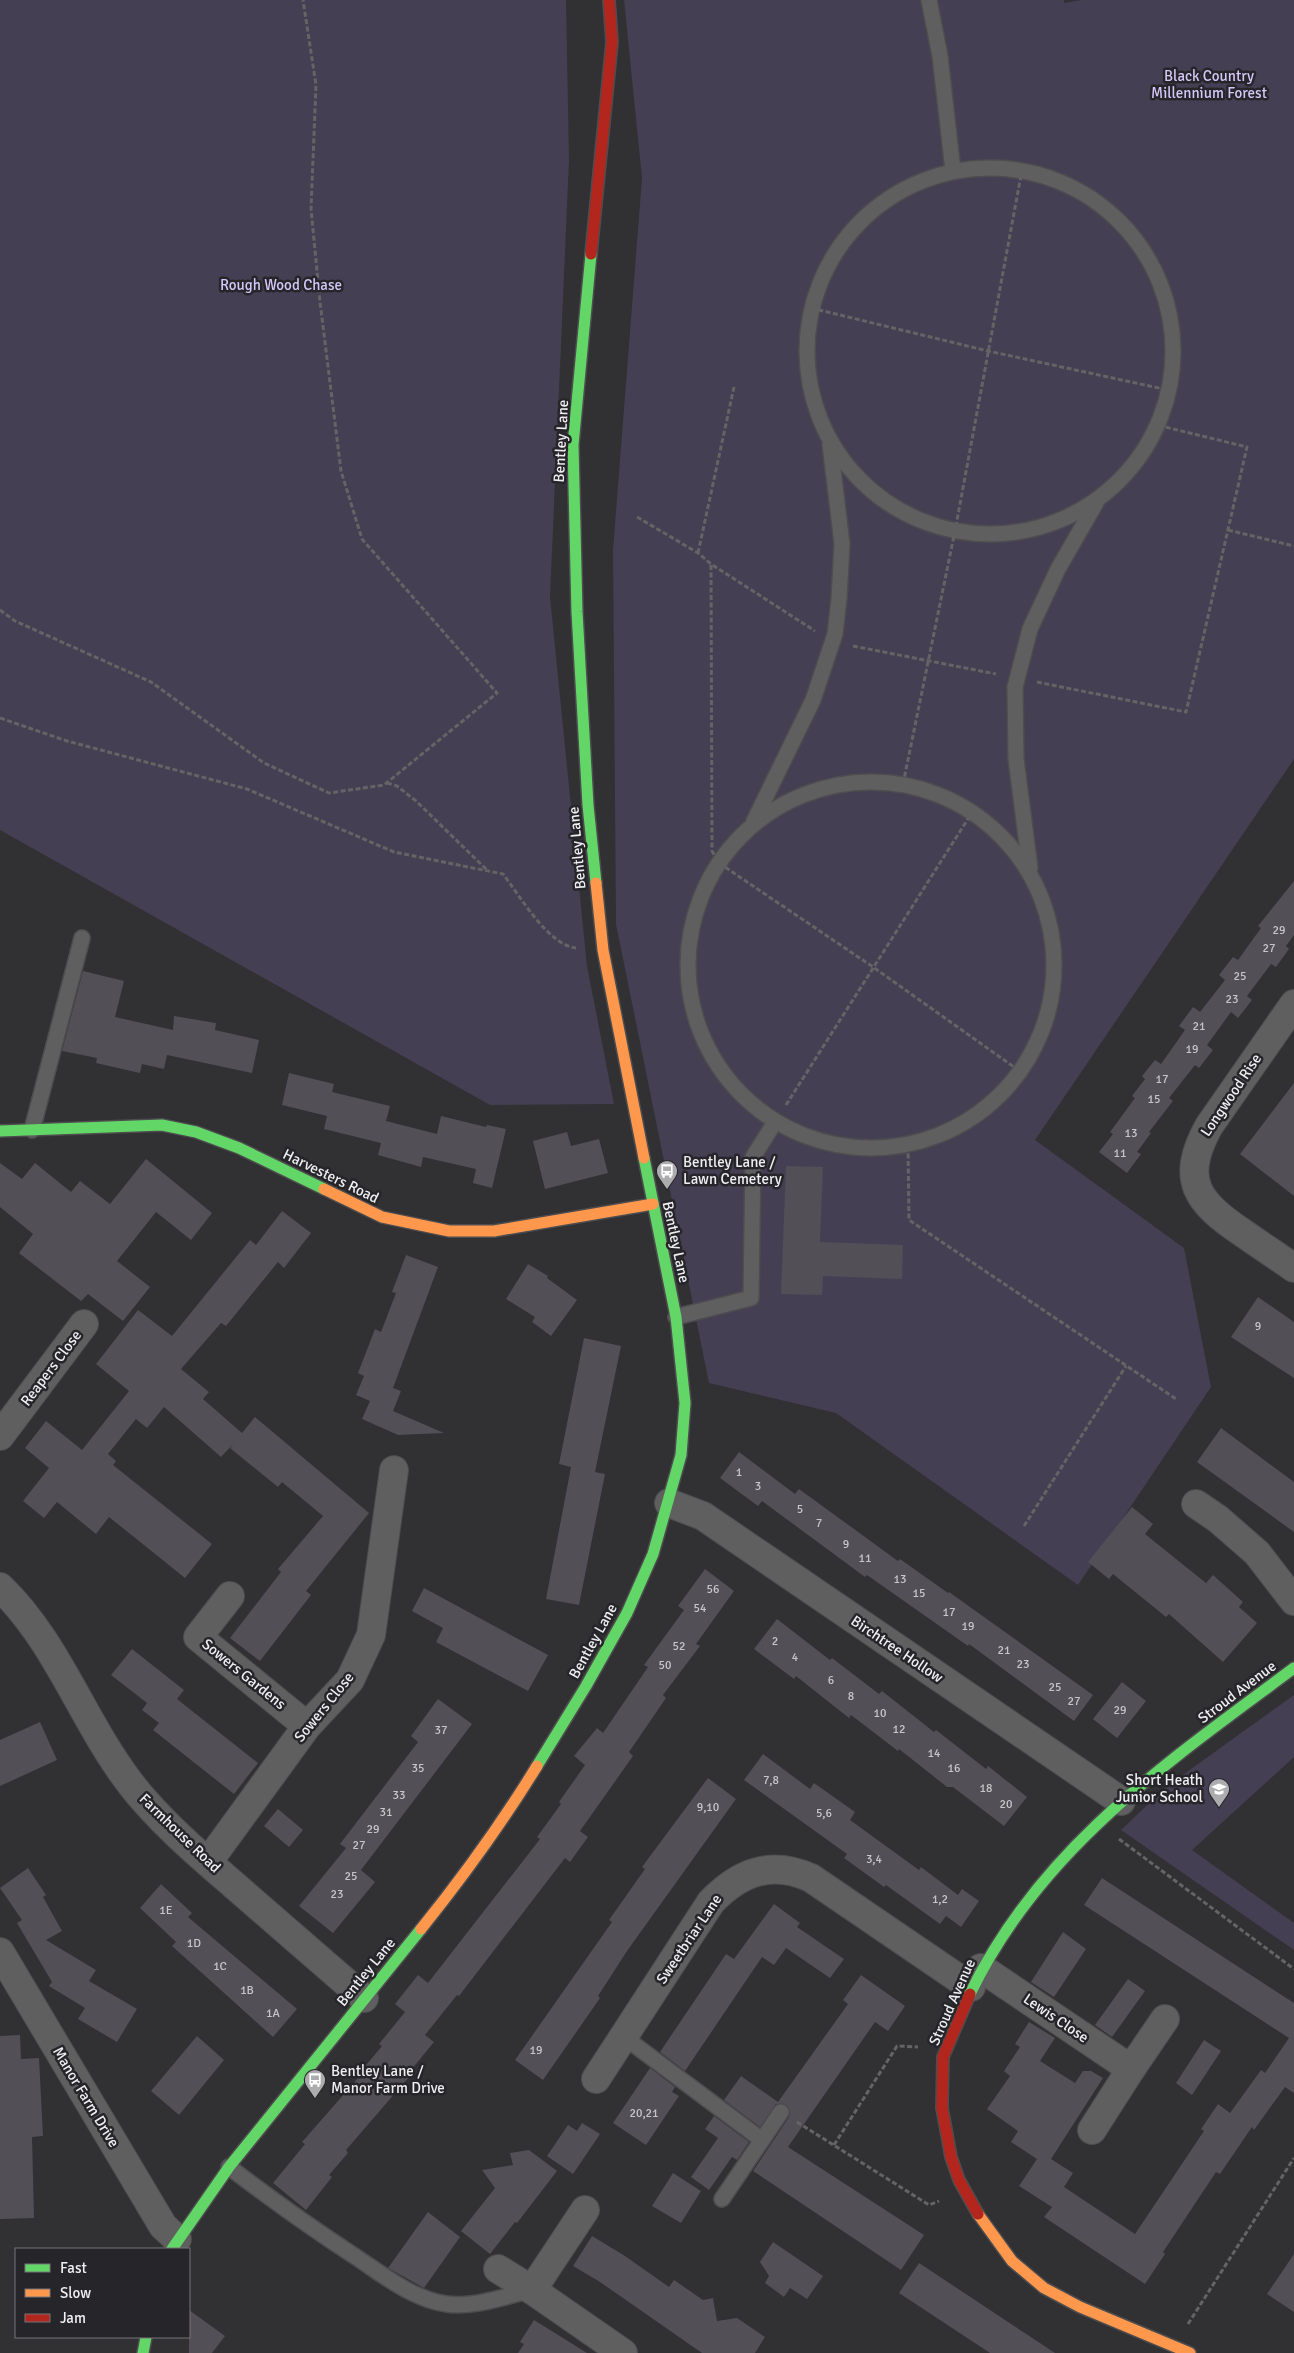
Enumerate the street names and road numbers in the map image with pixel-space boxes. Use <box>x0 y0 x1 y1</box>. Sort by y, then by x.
street label: Bentley Lane <box>550 399 572 483</box>
street label: Bentley Lane <box>564 806 590 890</box>
street label: Longwood Rise <box>1197 1050 1265 1140</box>
street label: Harvesters Road <box>280 1145 382 1207</box>
street label: Bentley Lane <box>659 1200 693 1284</box>
street label: Reapers Close <box>17 1327 85 1409</box>
street label: Bentley Lane <box>565 1600 621 1682</box>
street label: Birchtree Hollow <box>847 1612 947 1687</box>
street label: Sowers Gardens <box>199 1635 290 1713</box>
street label: Stroud Avenue <box>1194 1657 1280 1727</box>
street label: Sowers Close <box>290 1668 358 1746</box>
street label: Farmhouse Road <box>136 1790 224 1876</box>
street label: Sweetbriar Lane <box>652 1891 726 1987</box>
street label: Bentley Lane <box>333 1934 399 2010</box>
street label: Stroud Avenue <box>925 1956 979 2048</box>
street label: Lewis Close <box>1020 1990 1092 2046</box>
street label: Manor Farm Drive <box>49 2044 123 2150</box>

